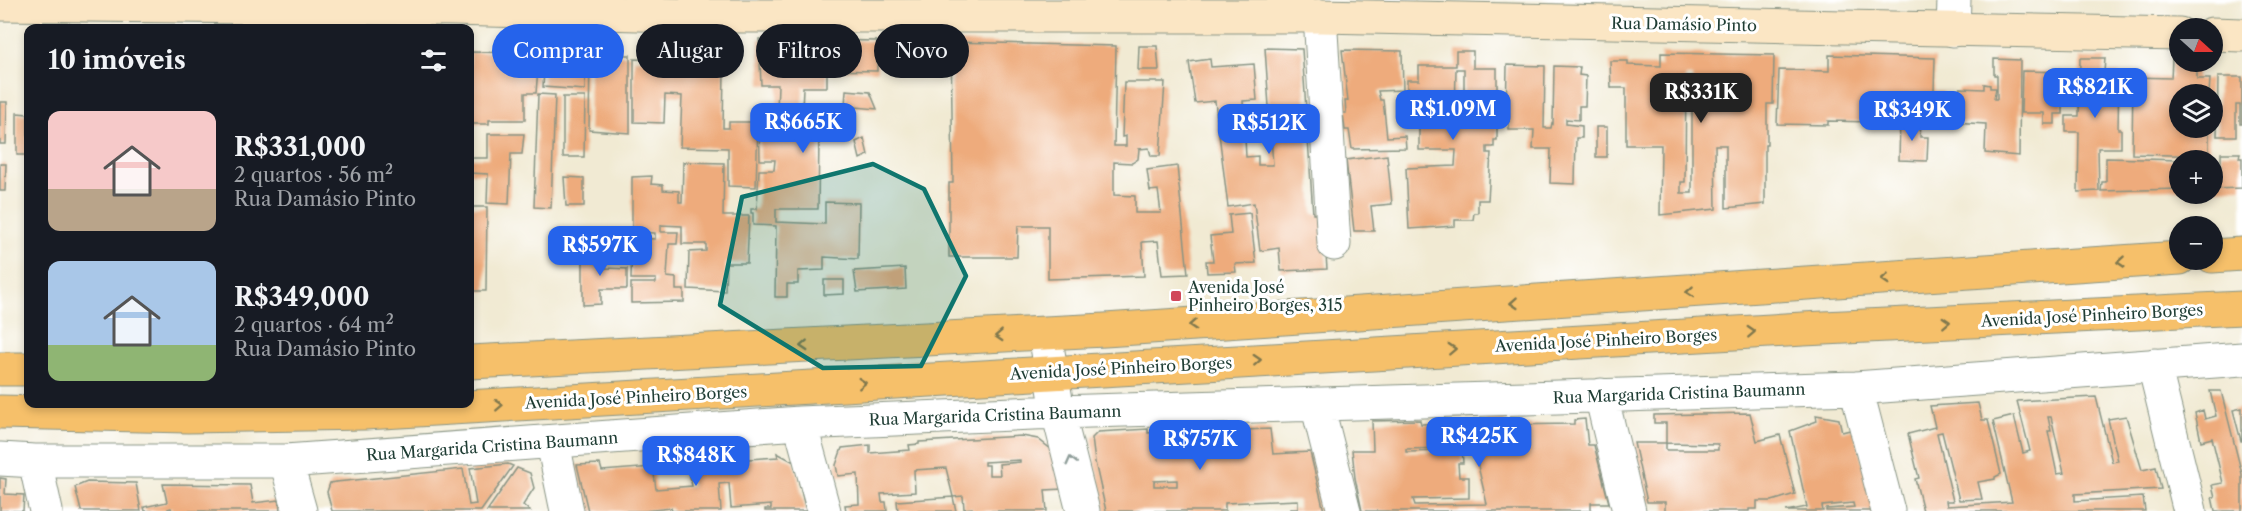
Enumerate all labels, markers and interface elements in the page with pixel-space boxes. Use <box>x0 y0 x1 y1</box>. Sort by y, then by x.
street label: Rua Damásio Pinto <box>1611 13 1757 35</box>
north arrow <box>2169 18 2223 72</box>
map controls <box>2169 18 2223 270</box>
chip: Comprar <box>492 24 624 78</box>
chip: Alugar <box>636 24 744 78</box>
chip: Filtros <box>756 24 862 78</box>
chip: Novo <box>874 24 969 78</box>
text: 10 imóveis <box>48 44 186 76</box>
icon: filters <box>417 44 450 77</box>
pin: R$821K <box>2046 68 2144 119</box>
pin: R$331K <box>1652 73 1750 124</box>
text: R$821K <box>2057 75 2133 99</box>
text: R$331K <box>1664 80 1738 104</box>
button: layers <box>2169 84 2223 138</box>
pin: R$1.09M <box>1398 90 1508 141</box>
pin: R$349K <box>1863 91 1961 142</box>
text: R$1.09M <box>1410 97 1496 121</box>
text: R$349K <box>1873 98 1951 122</box>
pin: R$665K <box>754 103 852 154</box>
pin: R$512K <box>1220 104 1318 155</box>
text: R$665K <box>764 110 842 134</box>
text: R$512K <box>1232 111 1306 135</box>
text: R$331,000 <box>234 131 366 163</box>
icon: home <box>96 135 168 207</box>
button: + <box>2169 150 2223 204</box>
text: 2 quartos · 56 m² <box>234 163 393 187</box>
text: Rua Damásio Pinto <box>234 187 416 211</box>
button: − <box>2169 216 2223 270</box>
pin: R$597K <box>551 226 649 277</box>
text: R$597K <box>562 233 638 257</box>
one-way arrow <box>2117 255 2126 268</box>
one-way arrow <box>1880 272 1889 285</box>
place label: Avenida José Pinheiro Borges, 315 <box>1187 277 1343 315</box>
text: R$349,000 <box>234 281 370 313</box>
icon: home <box>96 285 168 357</box>
one-way arrow <box>1686 285 1695 298</box>
marker: Avenida José Pinheiro Borges, 315 <box>1169 289 1183 303</box>
one-way arrow <box>1509 297 1518 310</box>
street label: Avenida José Pinheiro Borges <box>1979 299 2204 331</box>
text: 2 quartos · 64 m² <box>234 313 394 337</box>
one-way arrow <box>1942 316 1951 329</box>
one-way arrow <box>1189 318 1198 331</box>
street label: Avenida José Pinheiro Borges <box>1493 324 1718 356</box>
one-way arrow <box>1747 326 1756 339</box>
one-way arrow <box>994 330 1003 343</box>
text: Rua Damásio Pinto <box>234 337 416 361</box>
one-way arrow <box>799 339 808 352</box>
one-way arrow <box>1447 343 1456 356</box>
street label: Avenida José Pinheiro Borges <box>1008 352 1233 384</box>
one-way arrow <box>1253 354 1262 367</box>
one-way arrow <box>857 377 866 390</box>
street label: Rua Margarida Cristina Baumann <box>1552 379 1806 407</box>
street label: Avenida José Pinheiro Borges <box>523 381 748 413</box>
one-way arrow <box>495 399 504 412</box>
street label: Rua Margarida Cristina Baumann <box>868 401 1122 429</box>
pin: R$425K <box>1430 417 1528 468</box>
pin: R$757K <box>1151 420 1249 471</box>
text: R$425K <box>1440 424 1518 448</box>
street label: Rua Margarida Cristina Baumann <box>365 427 619 465</box>
text: R$757K <box>1163 427 1237 451</box>
pin: R$848K <box>647 436 745 487</box>
text: R$848K <box>656 443 736 467</box>
one-way arrow <box>1065 457 1078 467</box>

